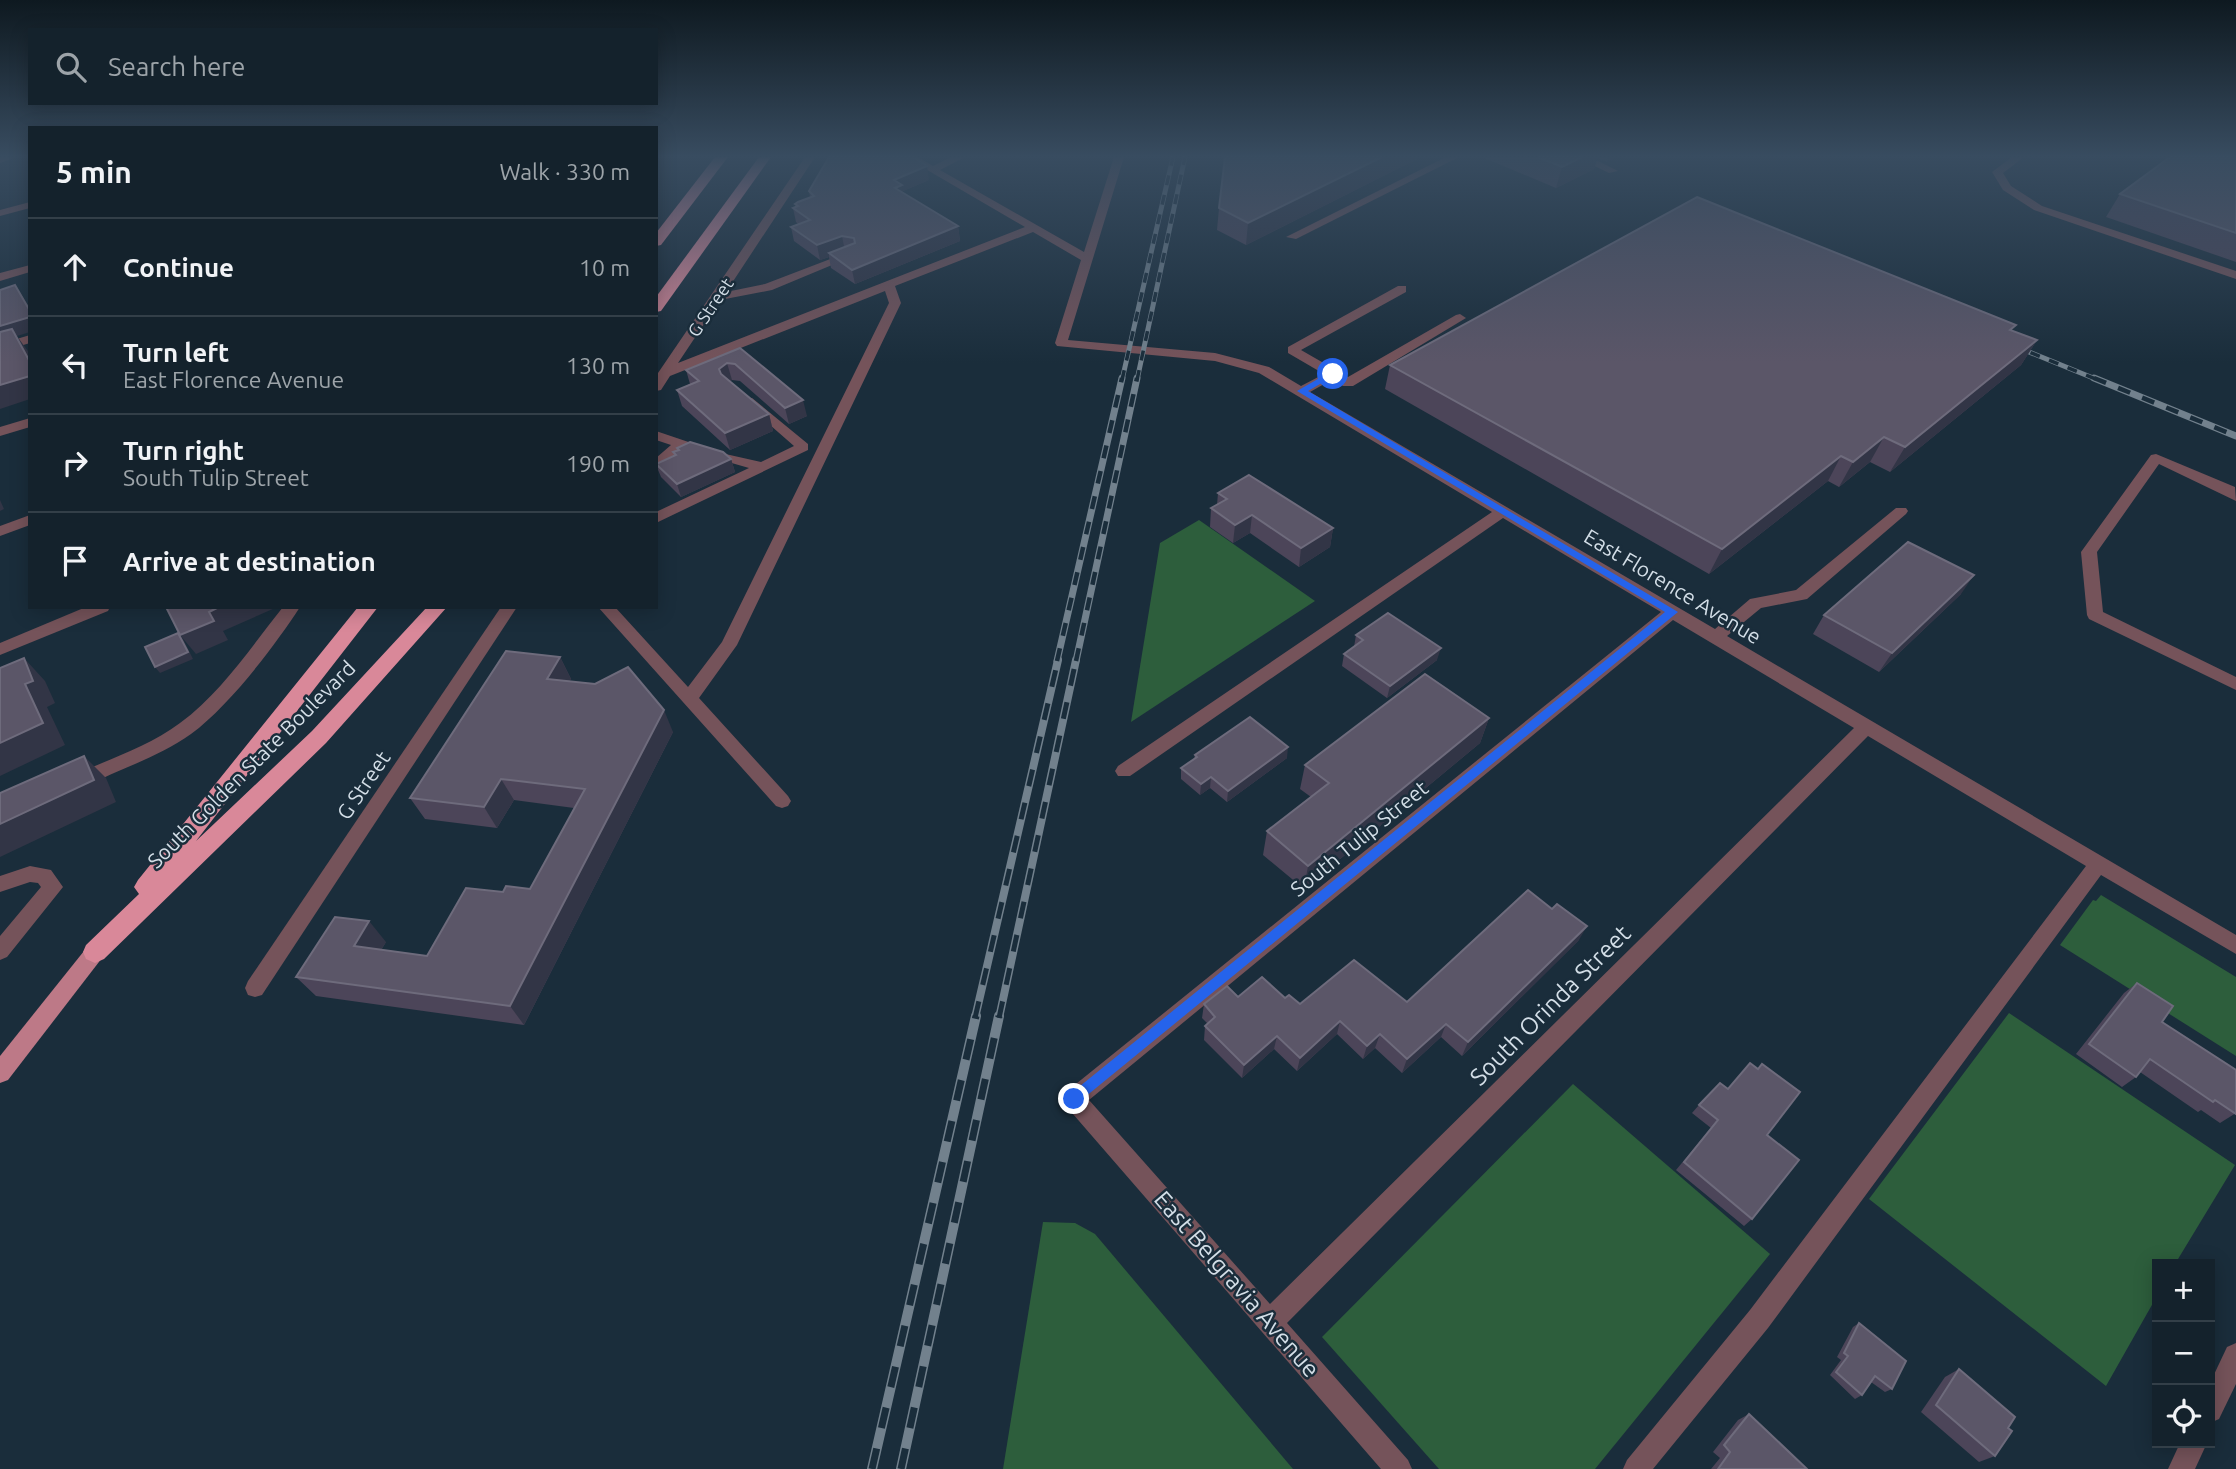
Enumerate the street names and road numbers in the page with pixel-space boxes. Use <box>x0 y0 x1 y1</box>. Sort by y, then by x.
street label: G Street <box>683 274 737 340</box>
street label: East Florence Avenue <box>1580 524 1766 648</box>
street label: South Golden State Boulevard <box>142 655 360 873</box>
street label: G Street <box>331 746 395 824</box>
street label: South Tulip Street <box>1285 775 1433 901</box>
street label: South Orinda Street <box>1464 919 1636 1091</box>
street label: East Belgravia Avenue <box>1149 1186 1325 1382</box>

